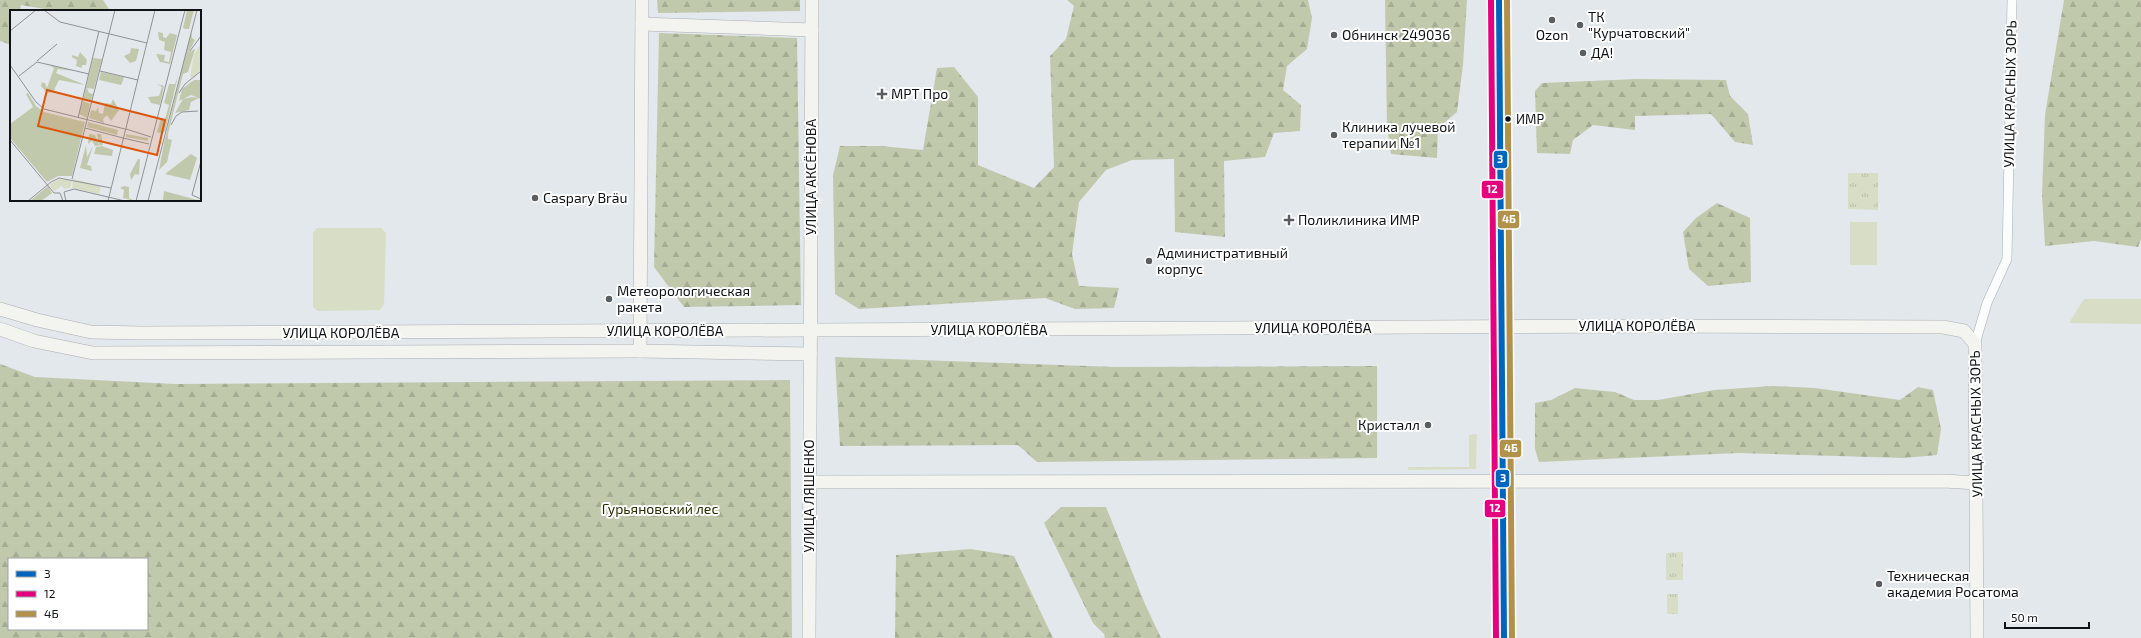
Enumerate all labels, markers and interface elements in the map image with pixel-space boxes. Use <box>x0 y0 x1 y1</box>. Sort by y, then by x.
place label: ТК "Курчатовский" <box>1588 8 1690 41</box>
inset map <box>10 10 201 201</box>
marker: Ozon <box>1547 15 1557 25</box>
marker: ТК "Курчатовский" <box>1575 20 1585 30</box>
street label: УЛИЦА КРАСНЫХ ЗОРЬ <box>2000 20 2019 168</box>
place label: Обнинск 249036 <box>1342 26 1450 43</box>
place label: Ozon <box>1536 26 1568 43</box>
marker: Обнинск 249036 <box>1329 30 1339 40</box>
place label: ДА! <box>1591 44 1613 61</box>
marker: ДА! <box>1578 48 1588 58</box>
place label: МРТ Про <box>891 85 948 102</box>
marker: МРТ Про <box>876 88 888 100</box>
place label: ИМР <box>1516 111 1544 127</box>
marker: ИМР <box>1503 114 1513 124</box>
street label: УЛИЦА АКСЁНОВА <box>802 118 819 235</box>
place label: Клиника лучевой терапии №1 <box>1342 118 1455 151</box>
marker: Клиника лучевой терапии №1 <box>1329 130 1339 140</box>
line badge: 3 <box>1493 150 1508 169</box>
text: 3 <box>1497 152 1503 165</box>
line badge: 12 <box>1481 180 1504 199</box>
text: 12 <box>1486 182 1498 195</box>
place label: Caspary Bräu <box>543 189 627 206</box>
marker: Caspary Bräu <box>530 193 540 203</box>
line badge: 4Б <box>1497 210 1520 229</box>
place label: Поликлиника ИМР <box>1298 211 1420 228</box>
text: 4Б <box>1502 212 1516 225</box>
marker: Поликлиника ИМР <box>1283 214 1295 226</box>
place label: Административный корпус <box>1157 244 1288 277</box>
marker: Административный корпус <box>1144 256 1154 266</box>
place label: Метеорологическая ракета <box>617 282 750 315</box>
marker: Метеорологическая ракета <box>604 294 614 304</box>
street label: УЛИЦА КОРОЛЁВА <box>1578 317 1696 334</box>
street label: УЛИЦА КОРОЛЁВА <box>1254 319 1372 336</box>
street label: УЛИЦА КОРОЛЁВА <box>930 321 1048 338</box>
street label: УЛИЦА КОРОЛЁВА <box>606 322 724 339</box>
street label: УЛИЦА КОРОЛЁВА <box>282 324 400 341</box>
street label: УЛИЦА КРАСНЫХ ЗОРЬ <box>1966 350 1985 498</box>
place label: Кристалл <box>1358 416 1420 433</box>
marker: Кристалл <box>1423 420 1433 430</box>
street label: УЛИЦА ЛЯШЕНКО <box>800 439 817 553</box>
line badge: 4Б <box>1499 439 1522 458</box>
text: 4Б <box>1504 441 1518 454</box>
line badge: 3 <box>1495 469 1510 488</box>
text: 3 <box>1500 471 1506 484</box>
line badge: 12 <box>1484 499 1506 518</box>
park label: Гурьяновский лес <box>602 500 718 517</box>
text: 12 <box>1489 501 1501 514</box>
legend <box>8 558 148 630</box>
text: 3 <box>44 566 51 580</box>
place label: Техническая академия Росатома <box>1887 567 2019 600</box>
marker: Техническая академия Росатома <box>1874 579 1884 589</box>
text: 12 <box>44 586 56 600</box>
scale bar <box>2005 604 2089 630</box>
text: 4Б <box>44 606 59 620</box>
text: 50 m <box>2011 610 2038 624</box>

